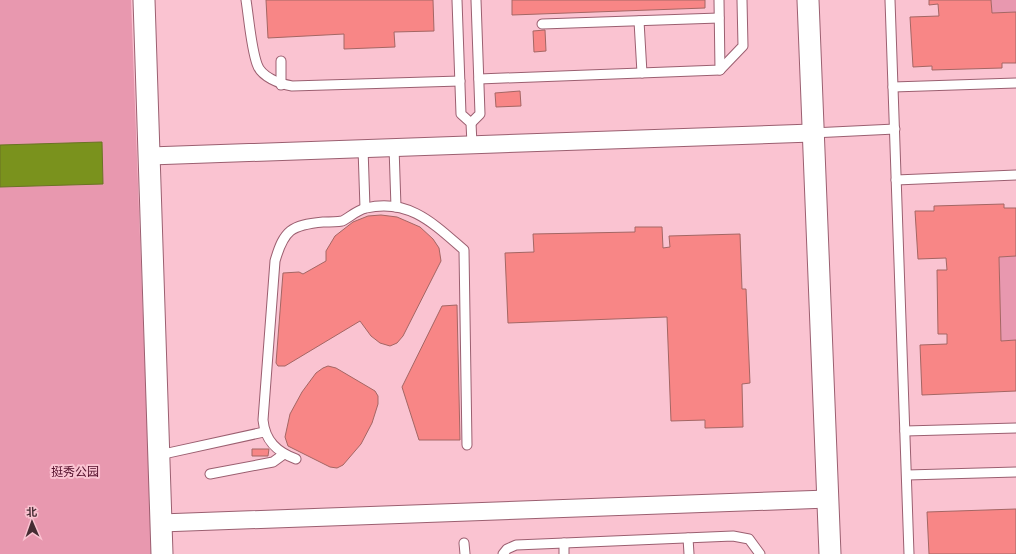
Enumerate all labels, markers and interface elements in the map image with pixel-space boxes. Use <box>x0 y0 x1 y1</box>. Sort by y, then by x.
park label: 挺秀公园 <box>51 462 99 481</box>
north arrow <box>12 502 52 542</box>
text: 北 <box>26 504 37 520</box>

